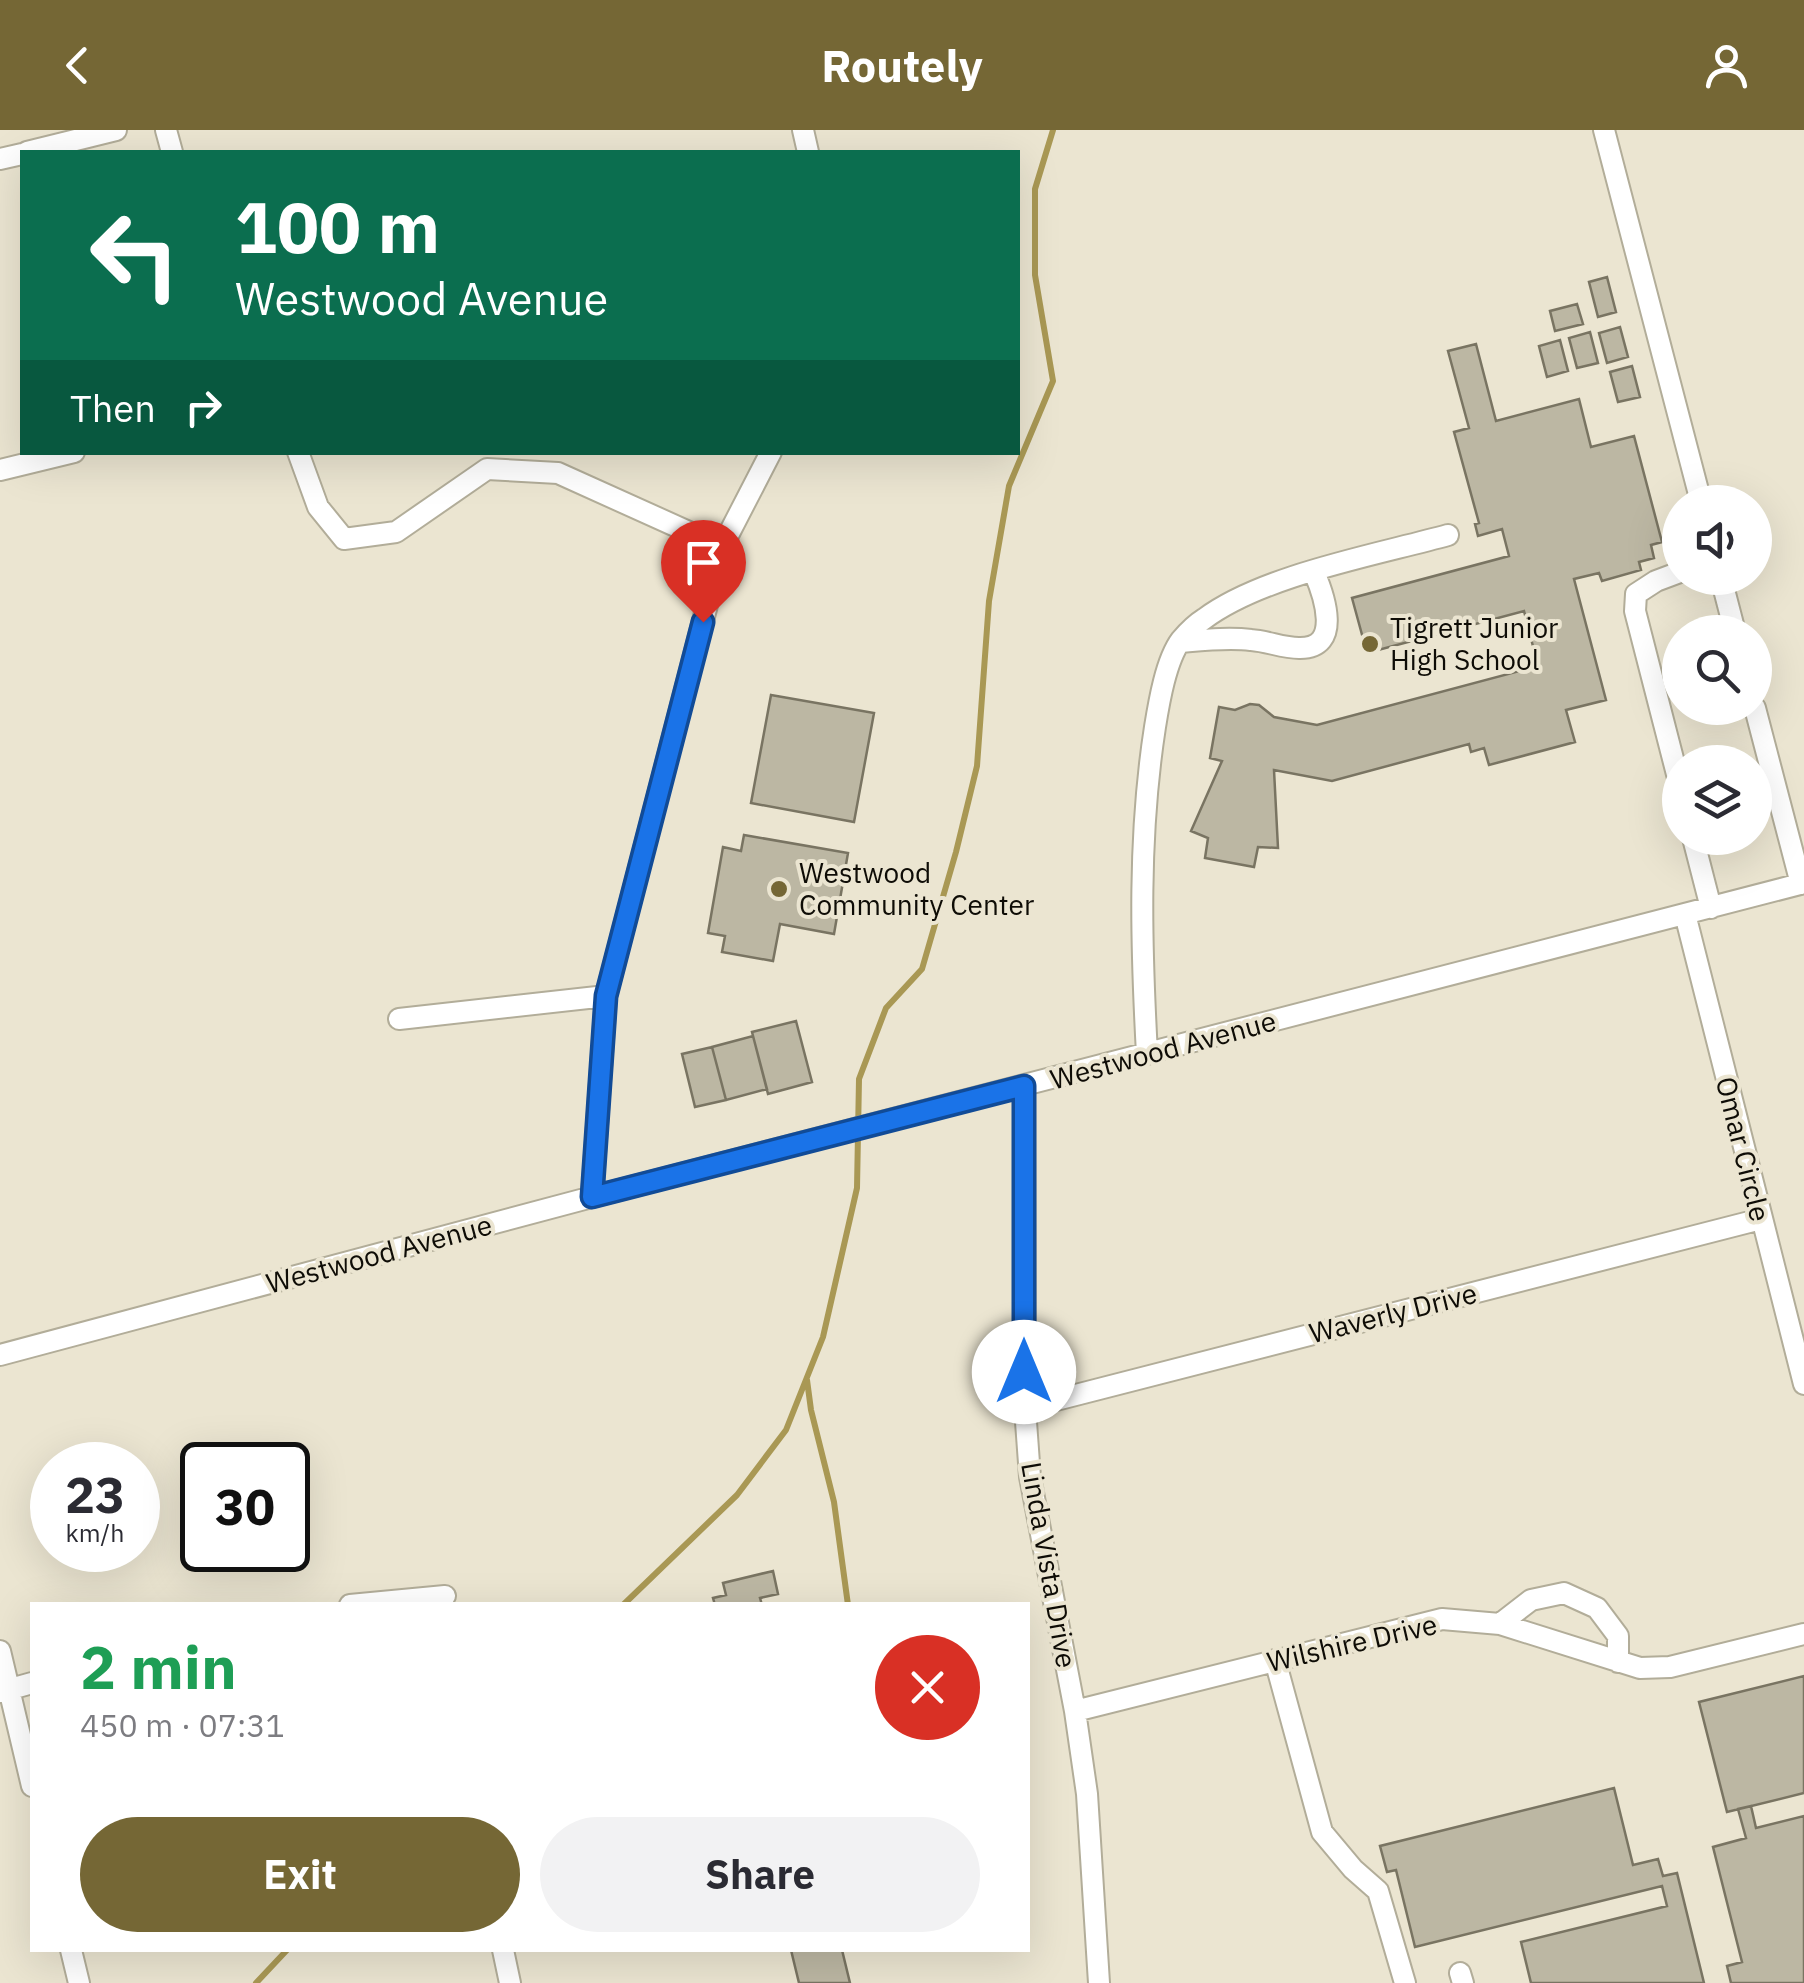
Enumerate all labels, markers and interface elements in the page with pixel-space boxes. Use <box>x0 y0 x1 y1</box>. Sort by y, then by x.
text: Routely <box>821 36 983 94</box>
icon: back <box>50 38 105 93</box>
icon: person <box>1699 38 1754 93</box>
text: 100 m <box>235 181 440 272</box>
icon: left <box>70 190 200 320</box>
text: Westwood Avenue <box>235 269 608 327</box>
icon: right <box>176 380 231 435</box>
text: Then <box>70 383 156 432</box>
map controls <box>1662 485 1772 855</box>
button: sound <box>1662 485 1772 595</box>
pin <box>661 520 746 623</box>
icon: arrive <box>676 535 731 590</box>
place label: Tigrett Junior High School <box>1390 609 1558 678</box>
button: search <box>1662 615 1772 725</box>
marker: Tigrett Junior High School <box>1359 633 1381 655</box>
button: layers <box>1662 745 1772 855</box>
place label: Westwood Community Center <box>799 854 1034 923</box>
marker: Westwood Community Center <box>768 878 790 900</box>
street label: Westwood Avenue <box>1046 1002 1280 1097</box>
street label: Omar Circle <box>1708 1073 1779 1225</box>
street label: Westwood Avenue <box>262 1206 496 1301</box>
street label: Waverly Drive <box>1305 1274 1481 1351</box>
position arrow <box>972 1320 1076 1424</box>
speed limit sign: 30 <box>180 1442 310 1572</box>
street label: Linda Vista Drive <box>1013 1459 1086 1671</box>
text: 23 <box>65 1462 125 1527</box>
text: km/h <box>66 1516 124 1549</box>
street label: Wilshire Drive <box>1263 1605 1440 1680</box>
text: 2 min <box>80 1627 237 1706</box>
button: close <box>875 1635 980 1740</box>
text: 450 m · 07:31 <box>80 1704 285 1746</box>
button: Exit <box>80 1817 520 1932</box>
button: Share <box>540 1817 980 1932</box>

